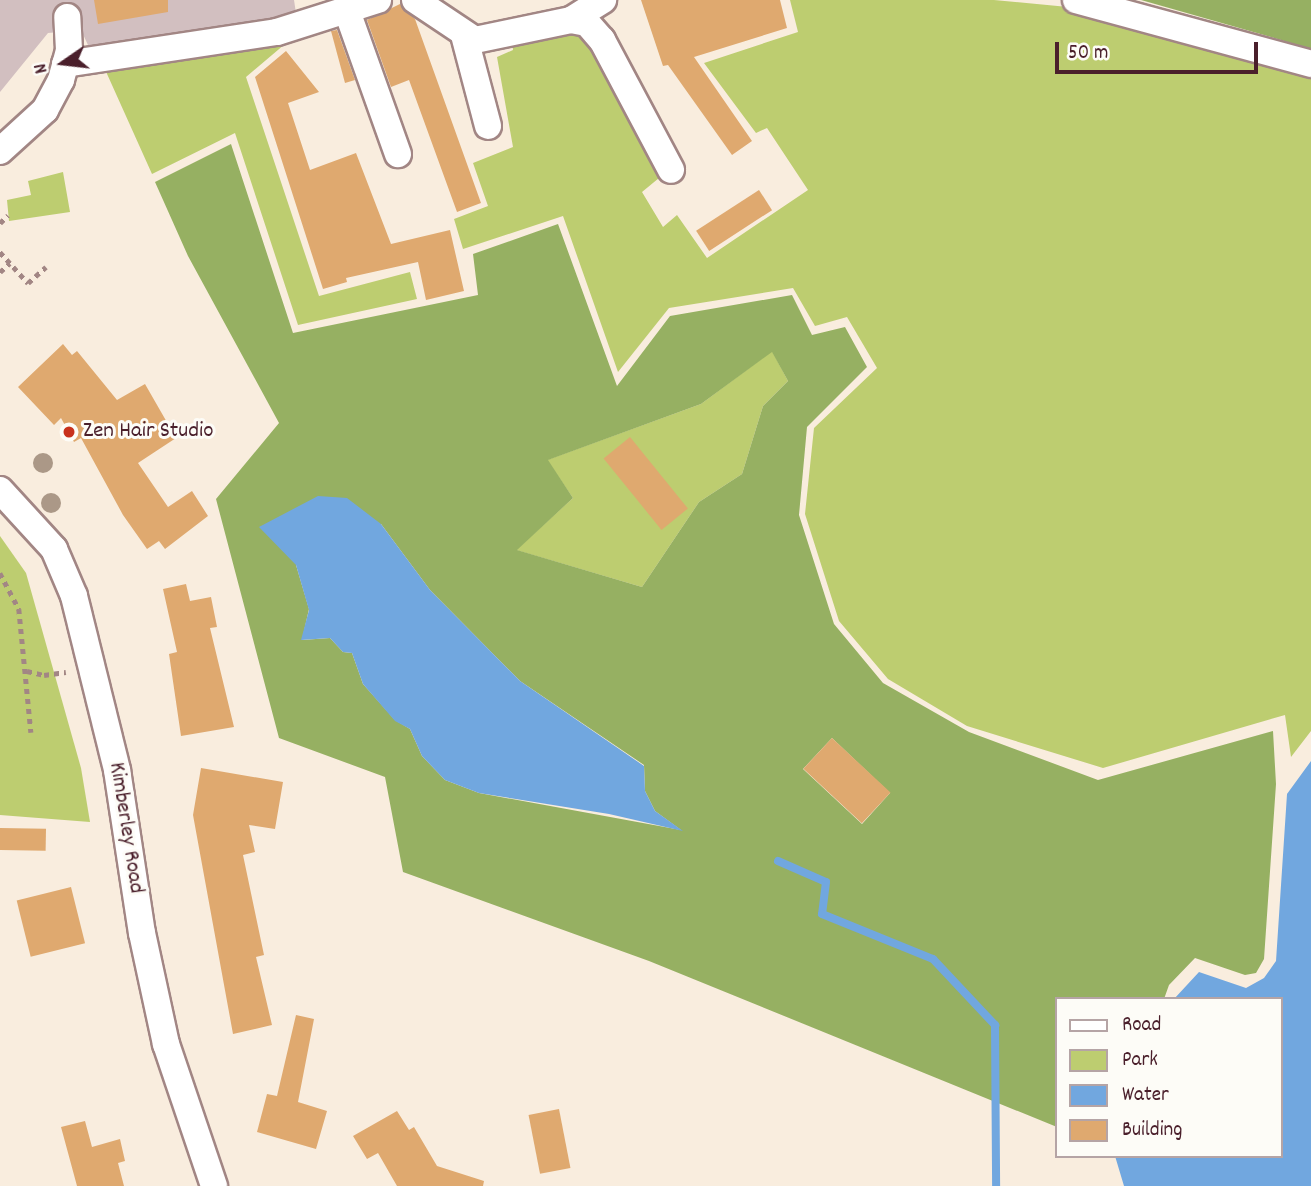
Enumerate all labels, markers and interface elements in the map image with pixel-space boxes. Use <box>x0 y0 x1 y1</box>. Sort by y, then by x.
north arrow <box>28 28 98 98</box>
scale bar <box>1059 28 1262 72</box>
text: 50 m <box>1068 39 1108 69</box>
text: N <box>28 60 56 76</box>
place label: Zen Hair Studio <box>83 418 214 446</box>
marker: Zen Hair Studio <box>61 424 77 440</box>
street label: Kimberley Road <box>101 760 149 896</box>
legend <box>1056 997 1283 1158</box>
text: Road <box>1122 1011 1161 1041</box>
text: Park <box>1122 1046 1158 1076</box>
text: Water <box>1122 1081 1169 1111</box>
text: Building <box>1122 1116 1182 1146</box>

